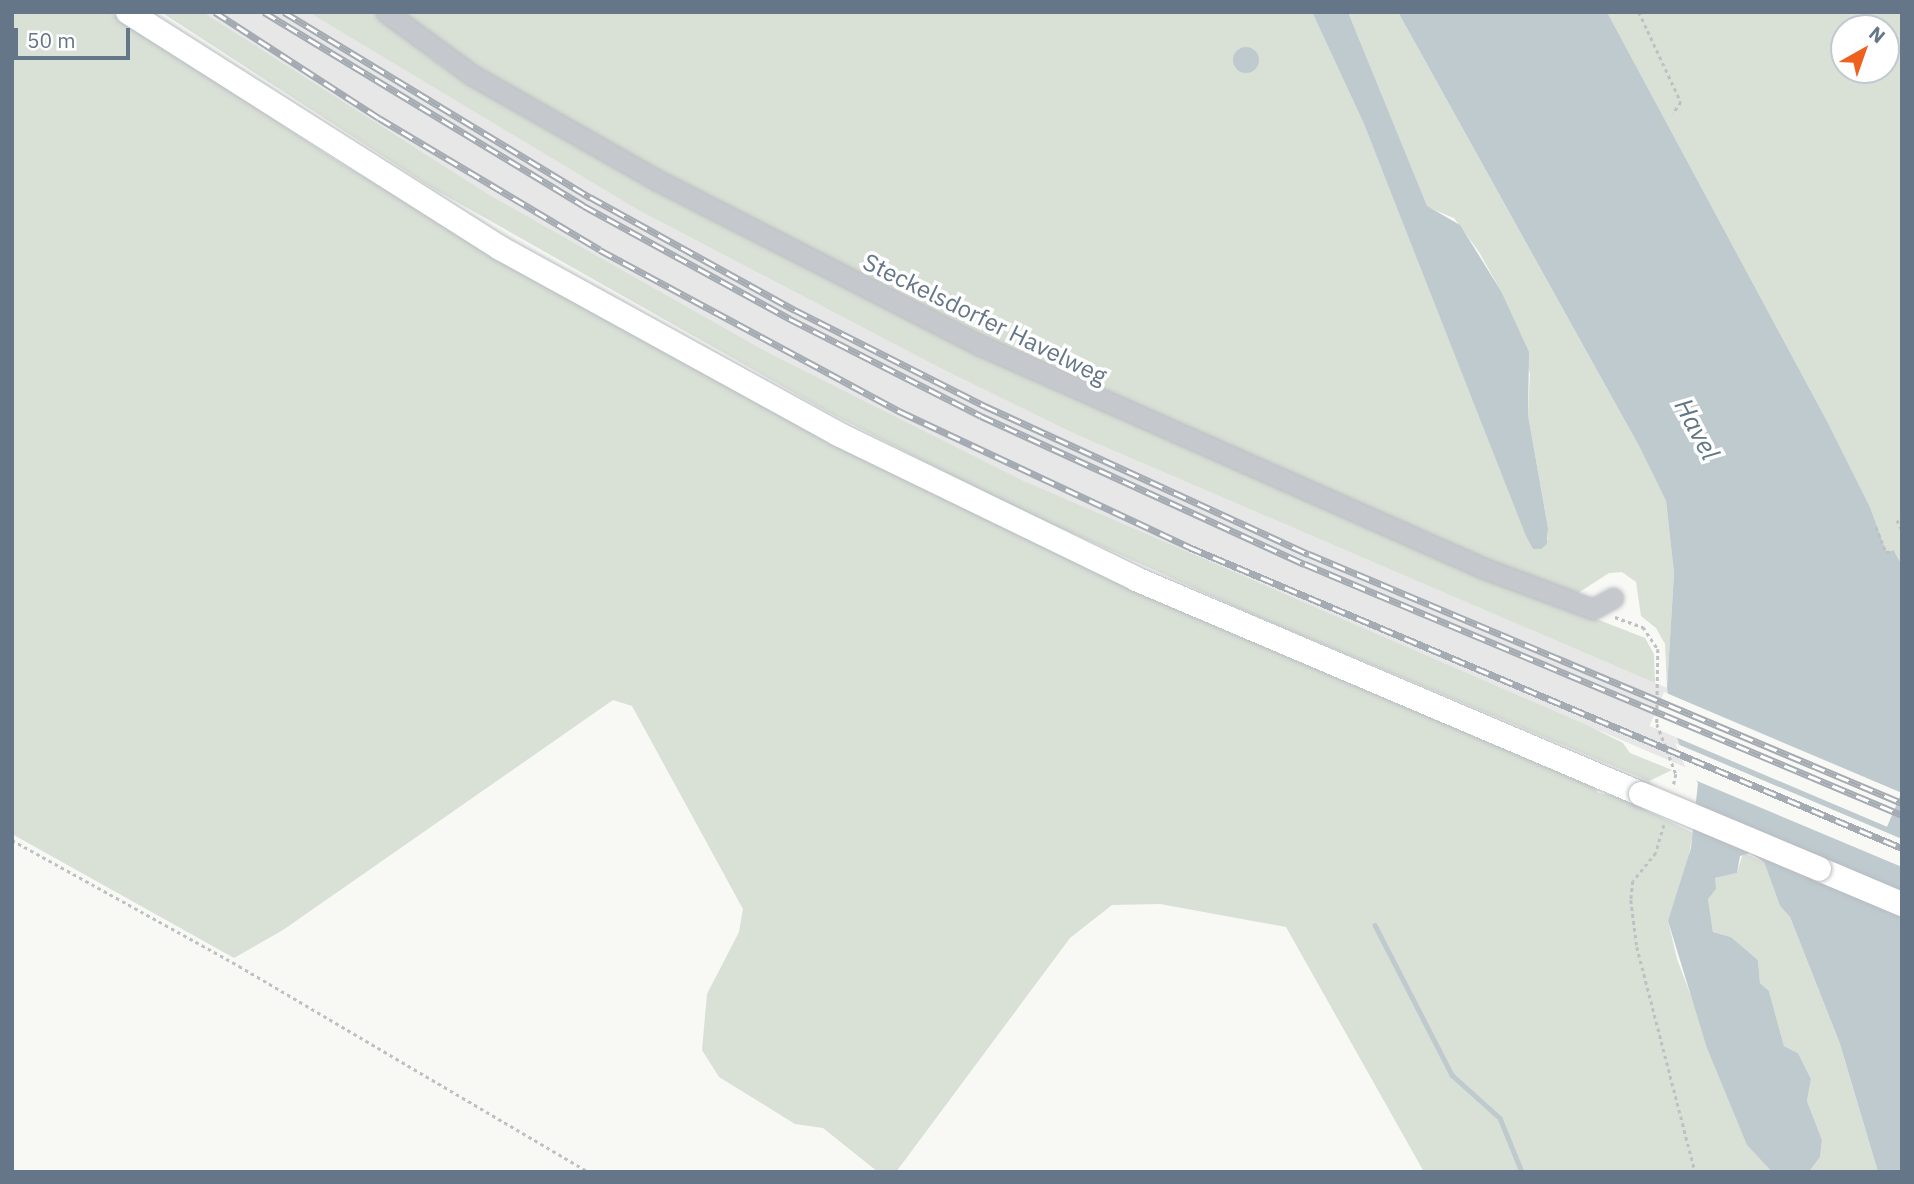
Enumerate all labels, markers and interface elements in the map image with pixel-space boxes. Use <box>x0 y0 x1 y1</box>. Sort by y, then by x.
scale bar <box>18 14 133 58</box>
north arrow <box>1830 14 1900 84</box>
text: N <box>1864 21 1890 48</box>
text: 50 m <box>27 26 76 54</box>
street label: Steckelsdorfer Havelweg <box>858 247 1112 391</box>
water label: Havel <box>1668 393 1726 465</box>

